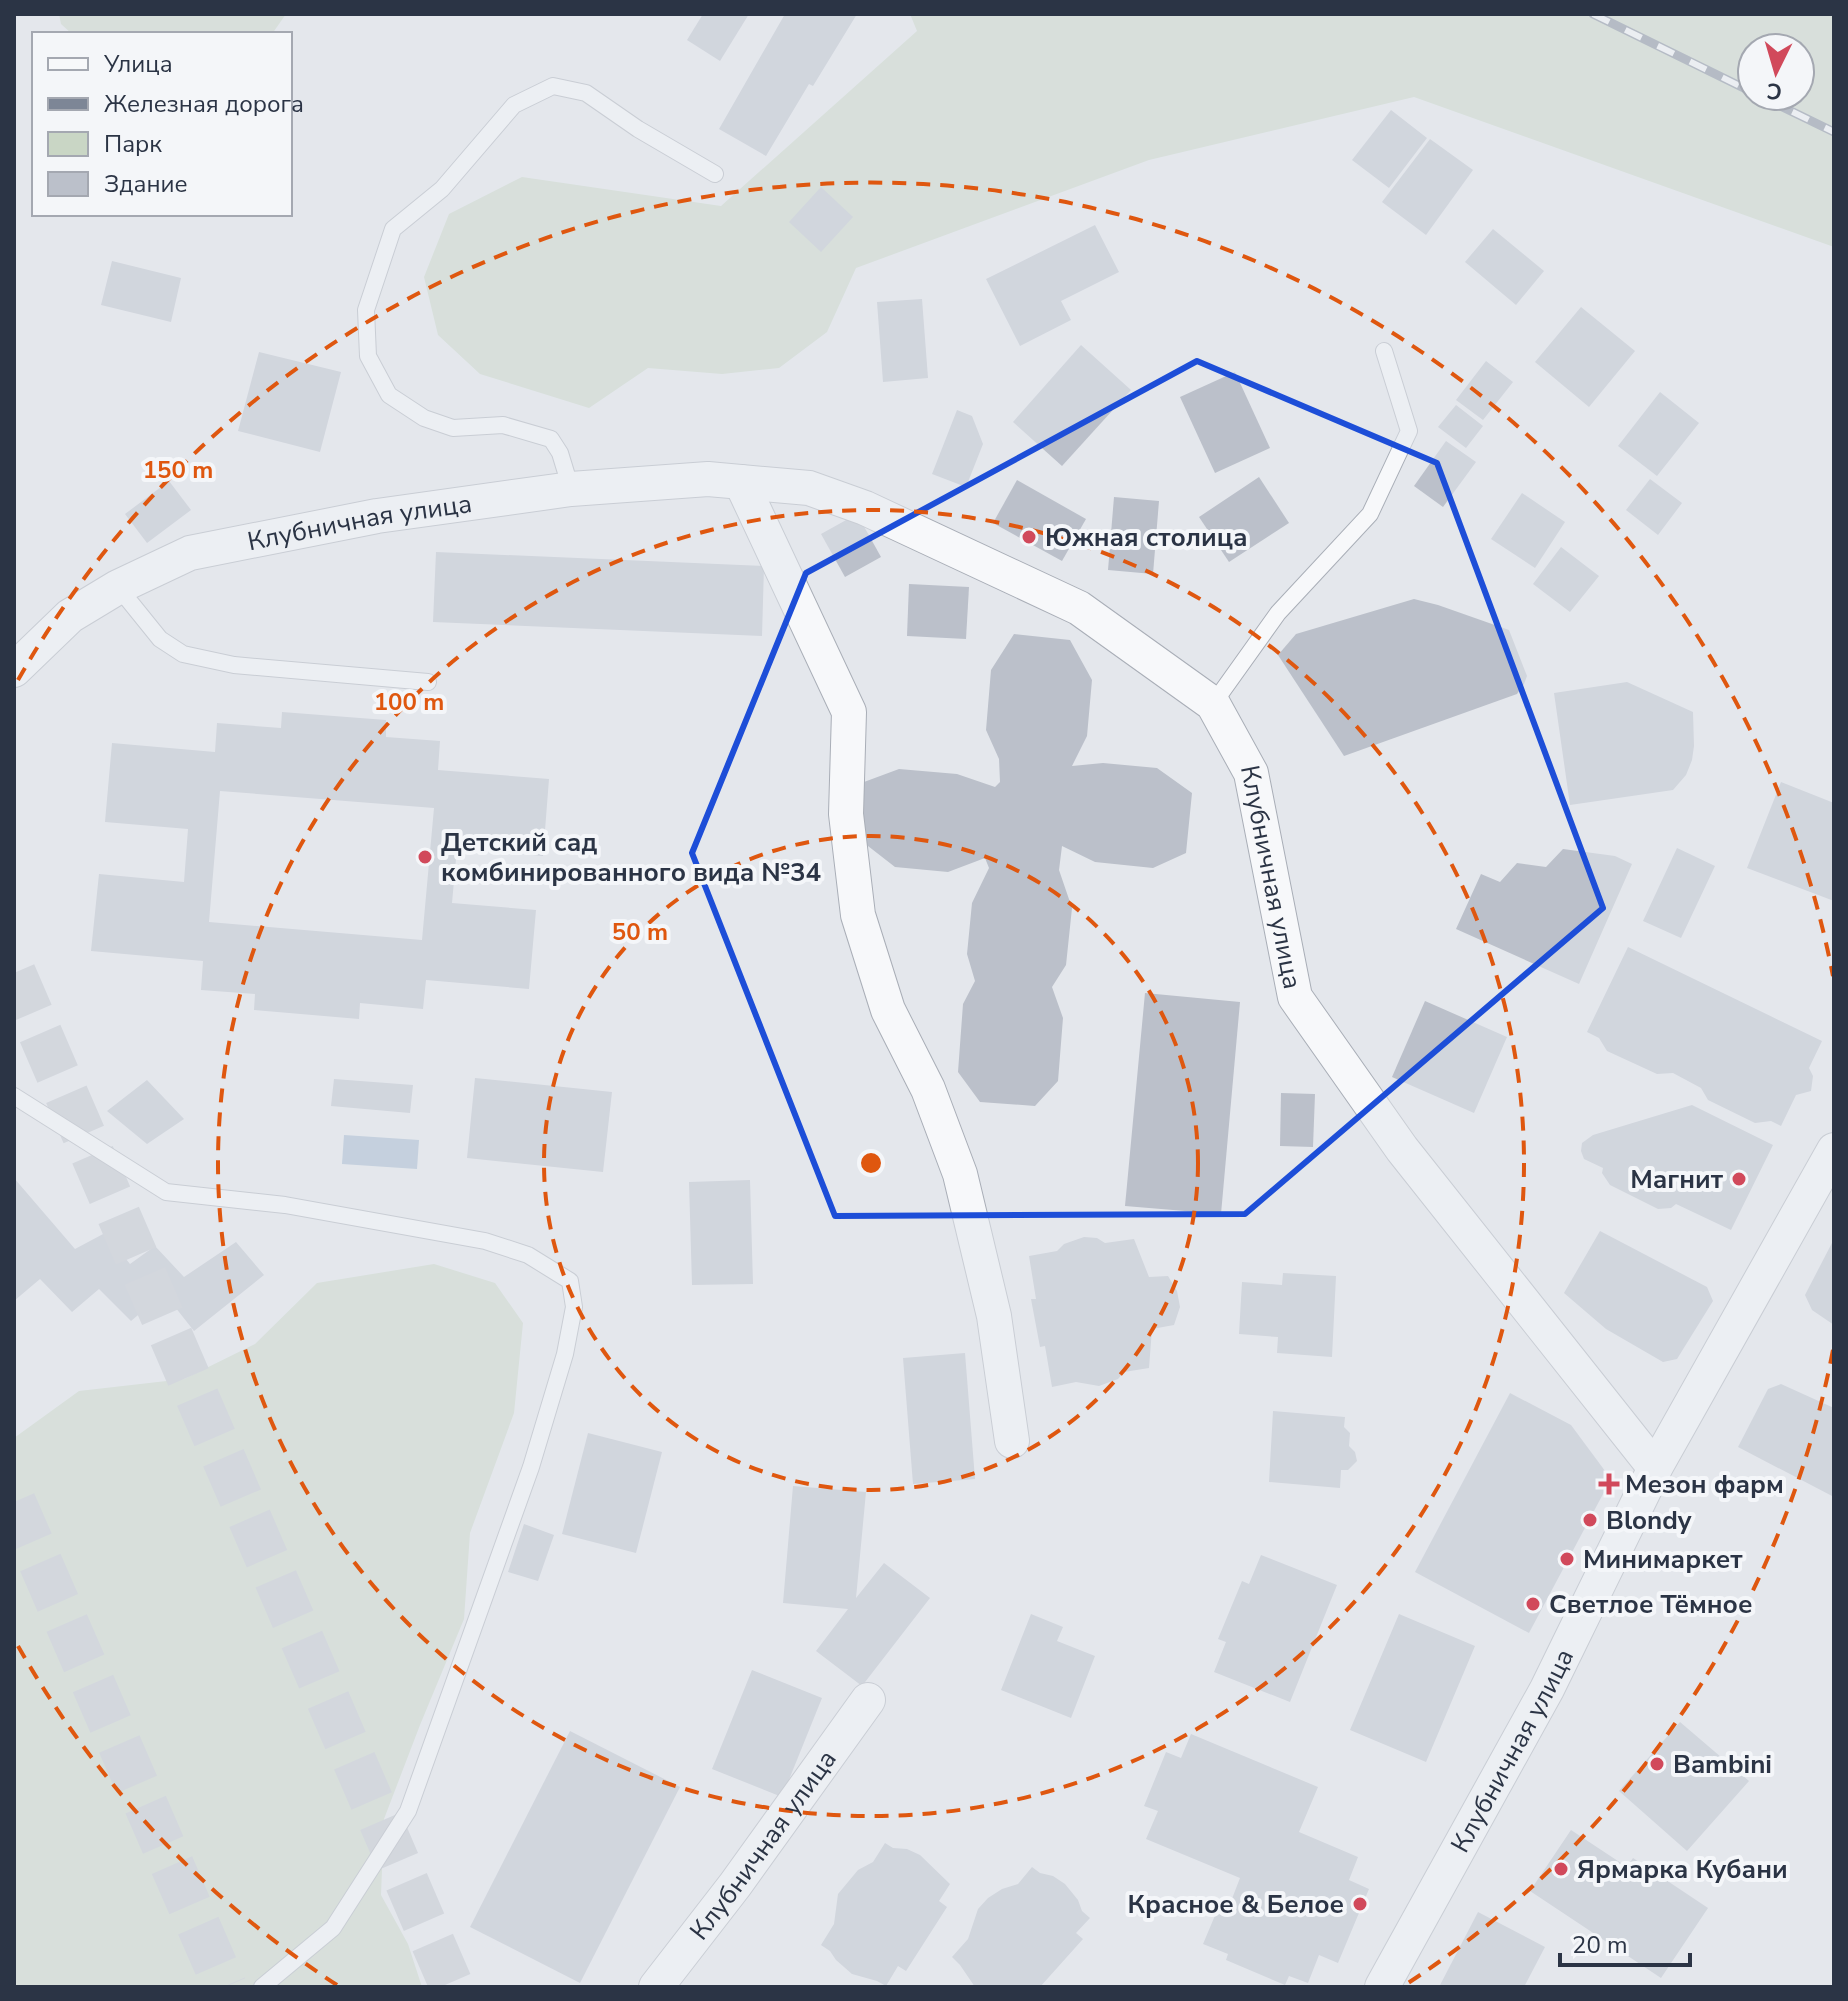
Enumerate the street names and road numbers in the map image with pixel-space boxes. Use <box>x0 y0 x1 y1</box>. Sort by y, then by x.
street label: Клубничная улица <box>244 485 474 559</box>
street label: Клубничная улица <box>1232 762 1311 992</box>
street label: Клубничная улица <box>1442 1643 1582 1859</box>
street label: Клубничная улица <box>682 1743 844 1947</box>

